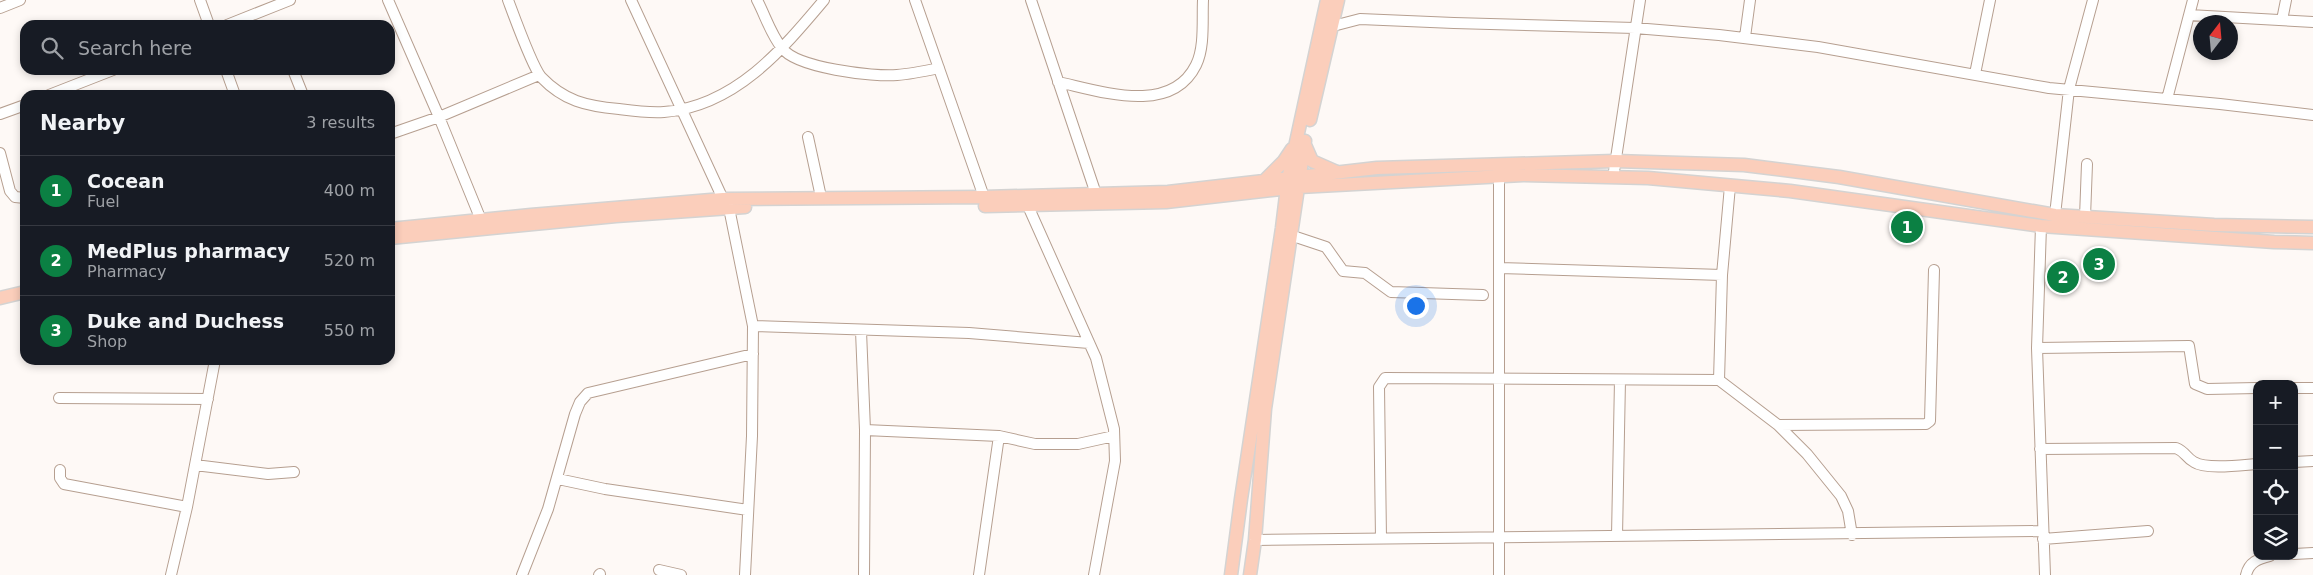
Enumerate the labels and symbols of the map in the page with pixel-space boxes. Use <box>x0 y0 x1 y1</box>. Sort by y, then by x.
north arrow <box>2193 15 2238 60</box>
pin: 1 <box>1891 208 1923 246</box>
pin: 3 <box>2083 245 2115 283</box>
pin: 2 <box>2047 258 2079 296</box>
your location <box>1403 293 1429 319</box>

